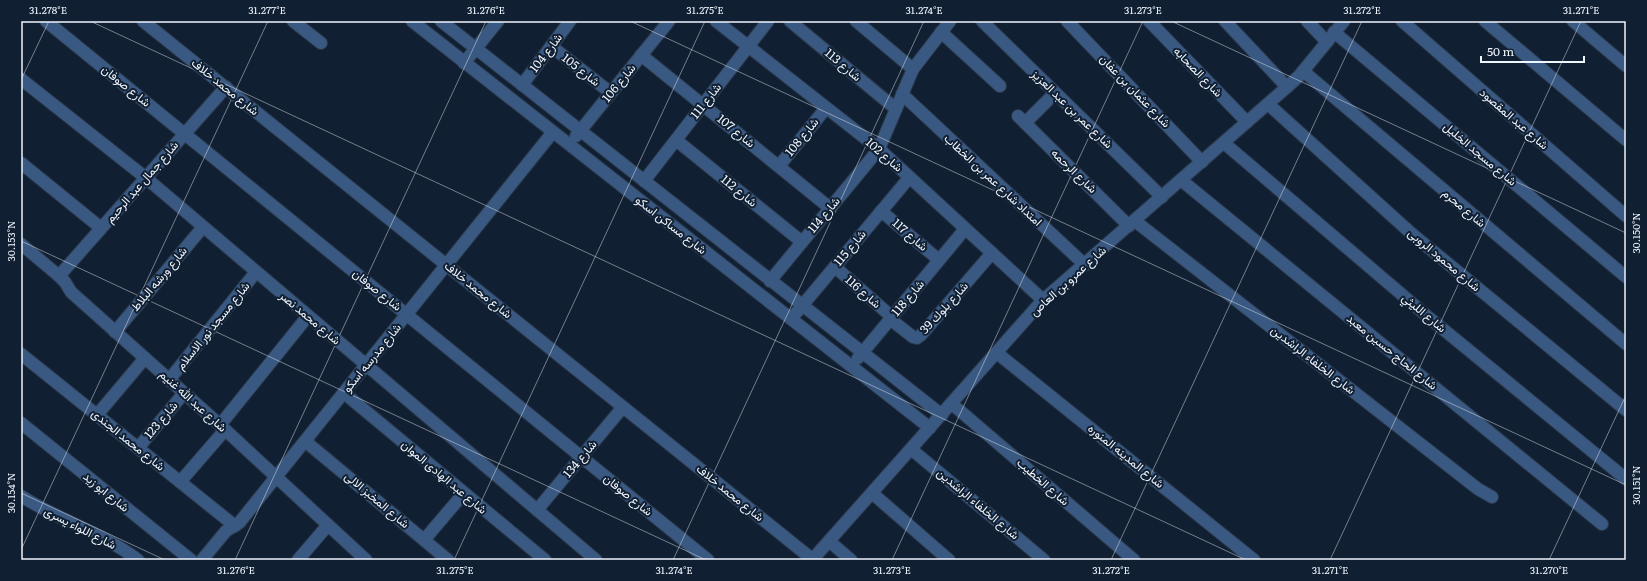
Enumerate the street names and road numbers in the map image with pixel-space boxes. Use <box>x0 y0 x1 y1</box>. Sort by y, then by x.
street label: شارع 104 <box>524 29 567 76</box>
street label: شارع الصحابه <box>1169 42 1227 101</box>
street label: شارع 113 <box>821 44 866 86</box>
street label: شارع 105 <box>558 48 605 91</box>
street label: شارع عثمان بن عفان <box>1095 50 1175 132</box>
street label: شارع محمد خلاف <box>187 53 263 120</box>
street label: شارع 106 <box>597 59 640 106</box>
street label: شارع صوفان <box>98 60 155 111</box>
street label: شارع عمر بن عبد العزيز <box>1027 64 1117 153</box>
street label: شارع 111 <box>685 79 726 123</box>
street label: شارع عبد المقصود <box>1476 83 1553 154</box>
street label: شارع 107 <box>713 109 760 152</box>
street label: شارع 108 <box>780 113 823 160</box>
street label: شارع مسجد الخليل <box>1439 117 1521 190</box>
street label: امتداد شارع عمر بن الخطاب <box>940 129 1047 230</box>
street label: شارع 102 <box>861 133 907 176</box>
street label: شارع جمال عبد الرحيم <box>100 136 183 227</box>
street label: شارع الرحمه <box>1047 144 1102 197</box>
street label: شارع 112 <box>717 170 762 211</box>
street label: شارع محرم <box>1438 184 1490 232</box>
street label: شارع مساكن اسكو <box>631 191 711 259</box>
street label: شارع 114 <box>803 192 845 237</box>
street label: شارع 117 <box>888 214 932 256</box>
street label: شارع محمود الروبى <box>1404 223 1485 296</box>
street label: شارع 115 <box>829 225 871 270</box>
street label: شارع عمرو بن العاص <box>1025 241 1110 320</box>
street label: شارع ورشه البلاط <box>126 242 191 315</box>
street label: شارع محمد خلاف <box>440 256 516 323</box>
street label: شارع صوفان <box>349 264 406 315</box>
street label: شارع 116 <box>841 270 886 313</box>
street label: شارع 118 <box>887 275 929 320</box>
street label: شارع مسجد نور الاسلام <box>171 277 254 374</box>
street label: شارع بلوك 39 <box>915 277 972 338</box>
street label: شارع محمد نصر <box>275 286 345 349</box>
street label: شارع الليثي <box>1397 288 1451 338</box>
street label: شارع الحاج حسين معبد <box>1343 309 1442 394</box>
street label: شارع مدرسه اسكو <box>338 319 406 396</box>
street label: شارع الخلفاء الراشدين <box>1267 321 1360 399</box>
street label: شارع عبد الله غنيم <box>155 365 231 436</box>
street label: شارع 123 <box>139 397 182 443</box>
street label: شارع محمد الجندى <box>87 404 169 475</box>
street label: شارع المدينه المنوره <box>1084 419 1169 492</box>
street label: شارع عبد الهادى الموان <box>397 435 491 518</box>
street label: شارع 134 <box>558 436 601 482</box>
street label: شارع الخطيب <box>1013 453 1074 510</box>
street label: شارع محمد خلاف <box>692 459 768 526</box>
street label: شارع الخلفاء الراشدين <box>933 463 1024 544</box>
street label: شارع ابو زيد <box>79 467 134 516</box>
street label: شارع المخبز الالى <box>341 467 414 533</box>
street label: شارع صوفان <box>600 469 657 520</box>
street label: شارع اللواء يسرى <box>41 501 120 554</box>

